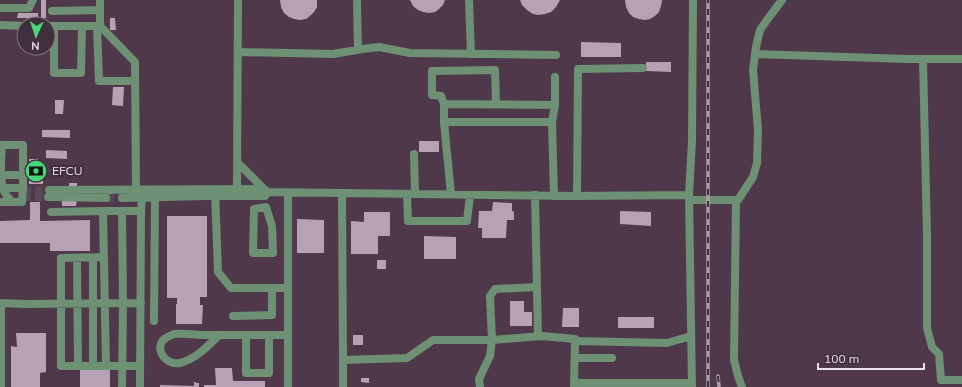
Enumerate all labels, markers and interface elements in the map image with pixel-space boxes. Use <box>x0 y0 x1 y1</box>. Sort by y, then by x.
north arrow <box>16 16 56 56</box>
text: N <box>31 39 40 53</box>
bank icon: EFCU <box>23 158 49 184</box>
place label: EFCU <box>52 163 83 178</box>
scale bar <box>818 345 924 371</box>
text: 100 m <box>824 351 859 366</box>

